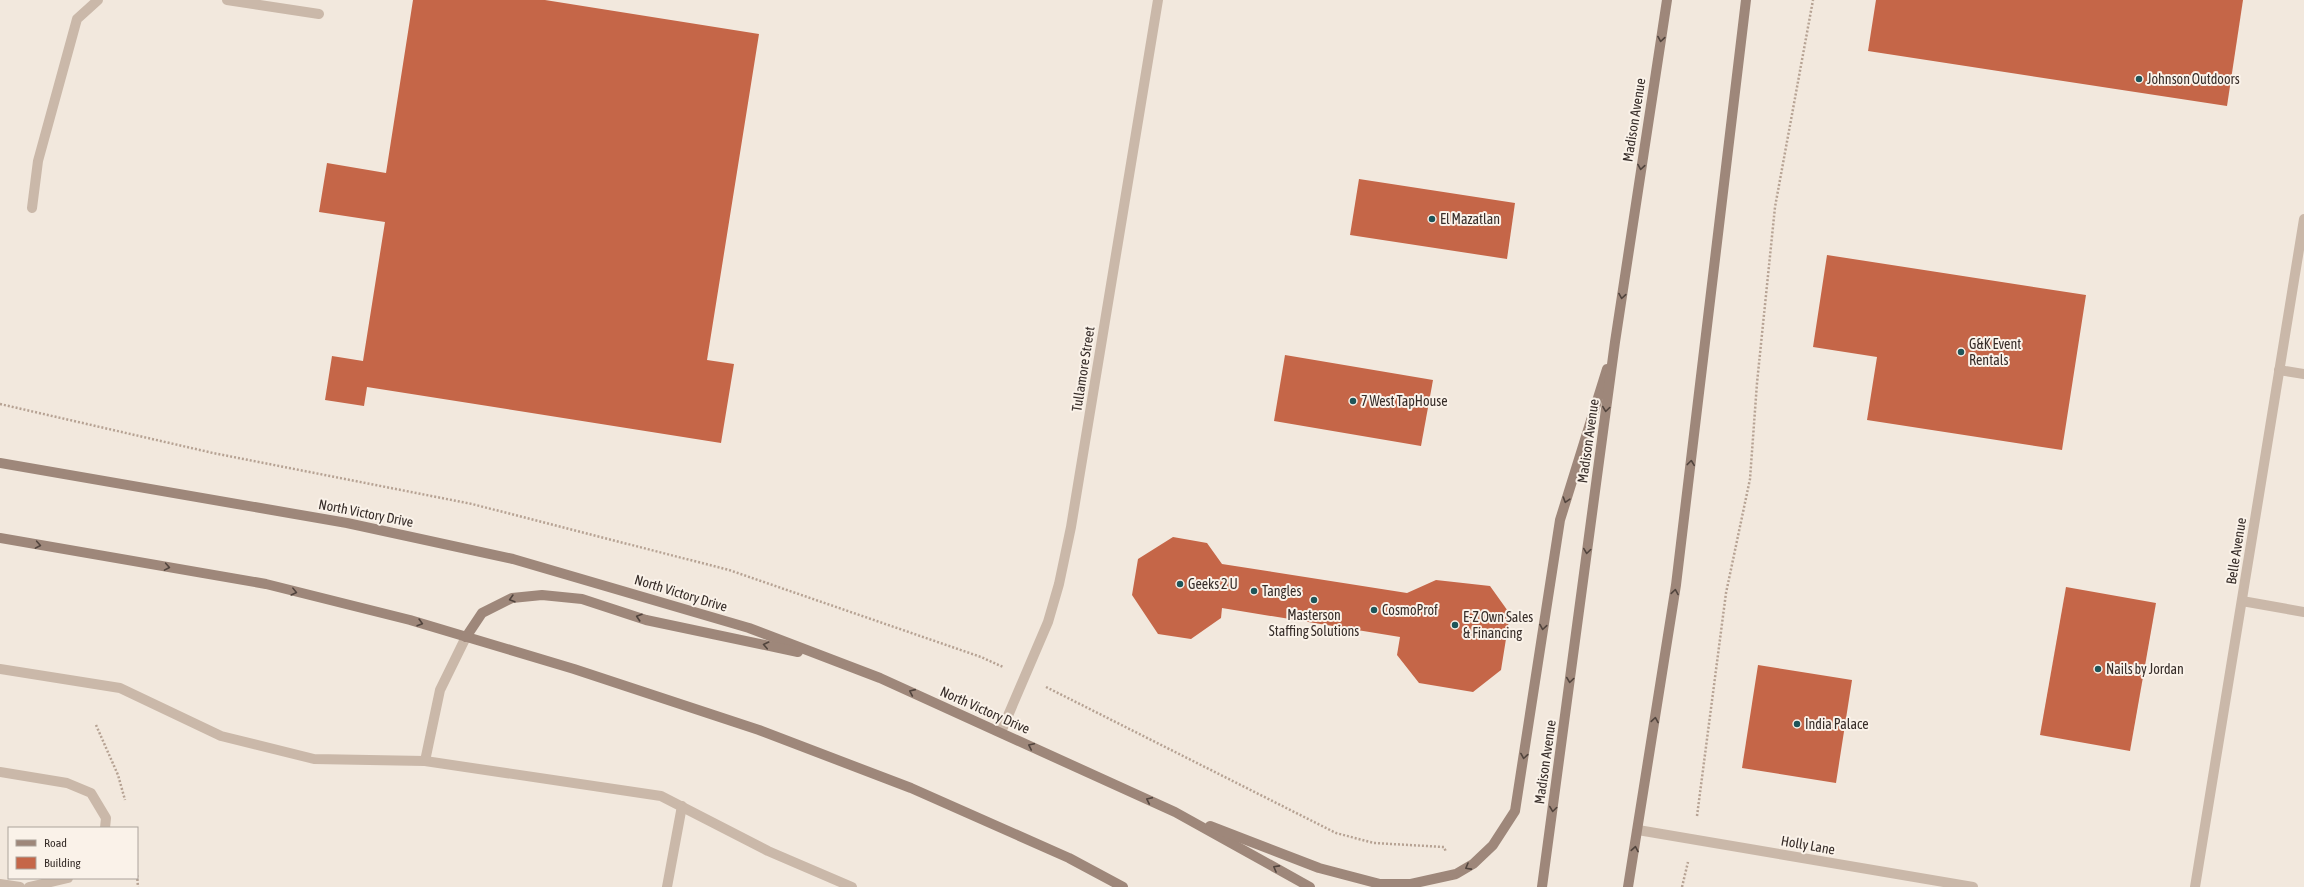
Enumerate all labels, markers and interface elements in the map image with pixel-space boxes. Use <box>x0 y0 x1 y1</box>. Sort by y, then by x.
one-way arrow <box>1657 35 1666 42</box>
place label: Johnson Outdoors <box>2147 71 2240 87</box>
marker: Johnson Outdoors <box>2134 74 2144 84</box>
street label: Madison Avenue <box>1619 77 1649 163</box>
one-way arrow <box>1637 164 1646 170</box>
place label: El Mazatlan <box>1440 211 1500 227</box>
marker: El Mazatlan <box>1427 214 1437 224</box>
one-way arrow <box>1618 293 1627 299</box>
street label: Tullamore Street <box>1068 325 1098 413</box>
place label: G&K Event Rentals <box>1969 336 2021 368</box>
marker: G&K Event Rentals <box>1956 347 1966 357</box>
place label: 7 West TapHouse <box>1361 393 1448 409</box>
marker: 7 West TapHouse <box>1348 396 1358 406</box>
street label: Madison Avenue <box>1574 398 1602 484</box>
one-way arrow <box>1602 406 1611 412</box>
one-way arrow <box>1686 460 1695 466</box>
street label: North Victory Drive <box>317 496 415 530</box>
one-way arrow <box>1562 496 1571 503</box>
street label: Belle Avenue <box>2223 517 2249 585</box>
one-way arrow <box>35 540 42 549</box>
one-way arrow <box>1583 548 1592 554</box>
one-way arrow <box>163 562 170 571</box>
street label: North Victory Drive <box>633 571 729 615</box>
place label: Geeks 2 U <box>1188 576 1238 592</box>
marker: Geeks 2 U <box>1175 579 1185 589</box>
place label: Tangles <box>1262 583 1301 599</box>
marker: Tangles <box>1249 586 1259 596</box>
one-way arrow <box>291 587 297 595</box>
one-way arrow <box>1670 589 1679 595</box>
one-way arrow <box>509 594 516 603</box>
marker: Masterson Staffing Solutions <box>1309 595 1319 605</box>
place label: CosmoProf <box>1382 602 1438 618</box>
marker: CosmoProf <box>1369 605 1379 615</box>
place label: Masterson Staffing Solutions <box>1269 607 1359 639</box>
place label: E-Z Own Sales & Financing <box>1463 609 1533 641</box>
one-way arrow <box>635 614 642 622</box>
one-way arrow <box>417 618 424 627</box>
marker: E-Z Own Sales & Financing <box>1450 620 1460 630</box>
one-way arrow <box>1539 624 1548 631</box>
one-way arrow <box>762 642 769 650</box>
place label: Nails by Jordan <box>2106 661 2184 677</box>
marker: Nails by Jordan <box>2093 664 2103 674</box>
one-way arrow <box>1566 677 1575 683</box>
street label: North Victory Drive <box>938 683 1032 737</box>
one-way arrow <box>909 689 917 697</box>
place label: India Palace <box>1805 716 1869 732</box>
one-way arrow <box>1650 717 1659 723</box>
street label: Madison Avenue <box>1531 719 1559 805</box>
marker: India Palace <box>1792 719 1802 729</box>
one-way arrow <box>1027 743 1035 751</box>
one-way arrow <box>1520 753 1529 759</box>
one-way arrow <box>1145 797 1153 805</box>
one-way arrow <box>1549 806 1558 812</box>
legend <box>8 827 138 879</box>
street label: Holly Lane <box>1780 832 1836 858</box>
text: Road <box>44 836 67 850</box>
one-way arrow <box>1630 846 1638 852</box>
text: Building <box>44 856 82 870</box>
one-way arrow <box>1465 862 1472 870</box>
one-way arrow <box>1273 865 1280 873</box>

